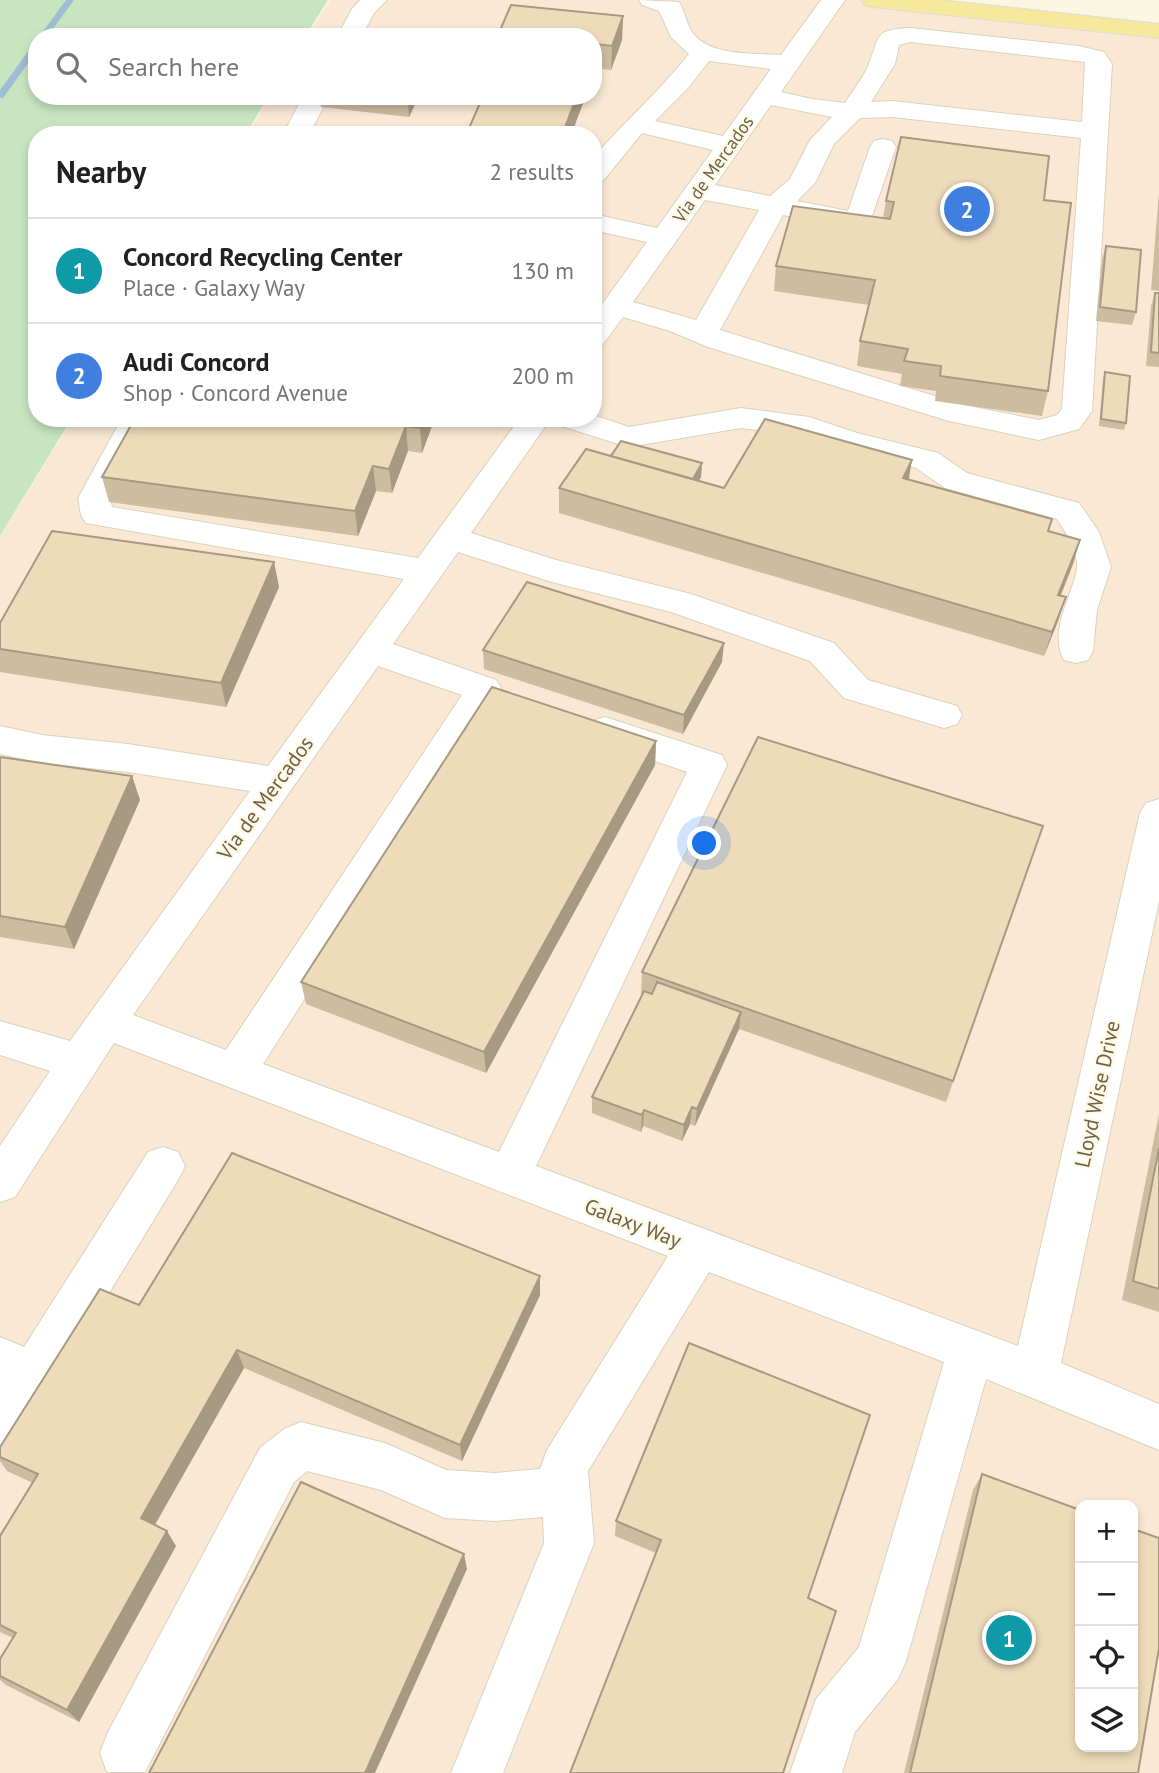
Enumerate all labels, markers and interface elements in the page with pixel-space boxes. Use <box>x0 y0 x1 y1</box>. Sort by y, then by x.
search box <box>28 28 602 105</box>
icon: search <box>52 48 90 86</box>
text: Search here <box>108 50 239 83</box>
street label: Via de Mercados <box>667 111 759 228</box>
text: Nearby <box>56 152 146 191</box>
text: 2 results <box>490 157 574 186</box>
pin: 2 <box>944 183 990 235</box>
text: Concord Recycling Center <box>123 240 402 273</box>
text: 1 <box>72 256 86 285</box>
text: 130 m <box>512 256 574 285</box>
text: Place · Galaxy Way <box>123 273 305 302</box>
text: Audi Concord <box>123 345 270 378</box>
text: 2 <box>72 361 86 390</box>
text: 200 m <box>512 361 574 390</box>
text: Shop · Concord Avenue <box>123 378 348 407</box>
street label: Via de Mercados <box>210 731 319 866</box>
your location <box>687 826 721 860</box>
street label: Lloyd Wise Drive <box>1068 1018 1126 1170</box>
street label: Galaxy Way <box>581 1192 685 1254</box>
map controls <box>1075 1500 1138 1752</box>
button: + <box>1075 1500 1138 1563</box>
button: − <box>1075 1563 1138 1626</box>
pin: 1 <box>986 1612 1032 1664</box>
button: locate <box>1075 1626 1138 1689</box>
button: layers <box>1075 1689 1138 1752</box>

